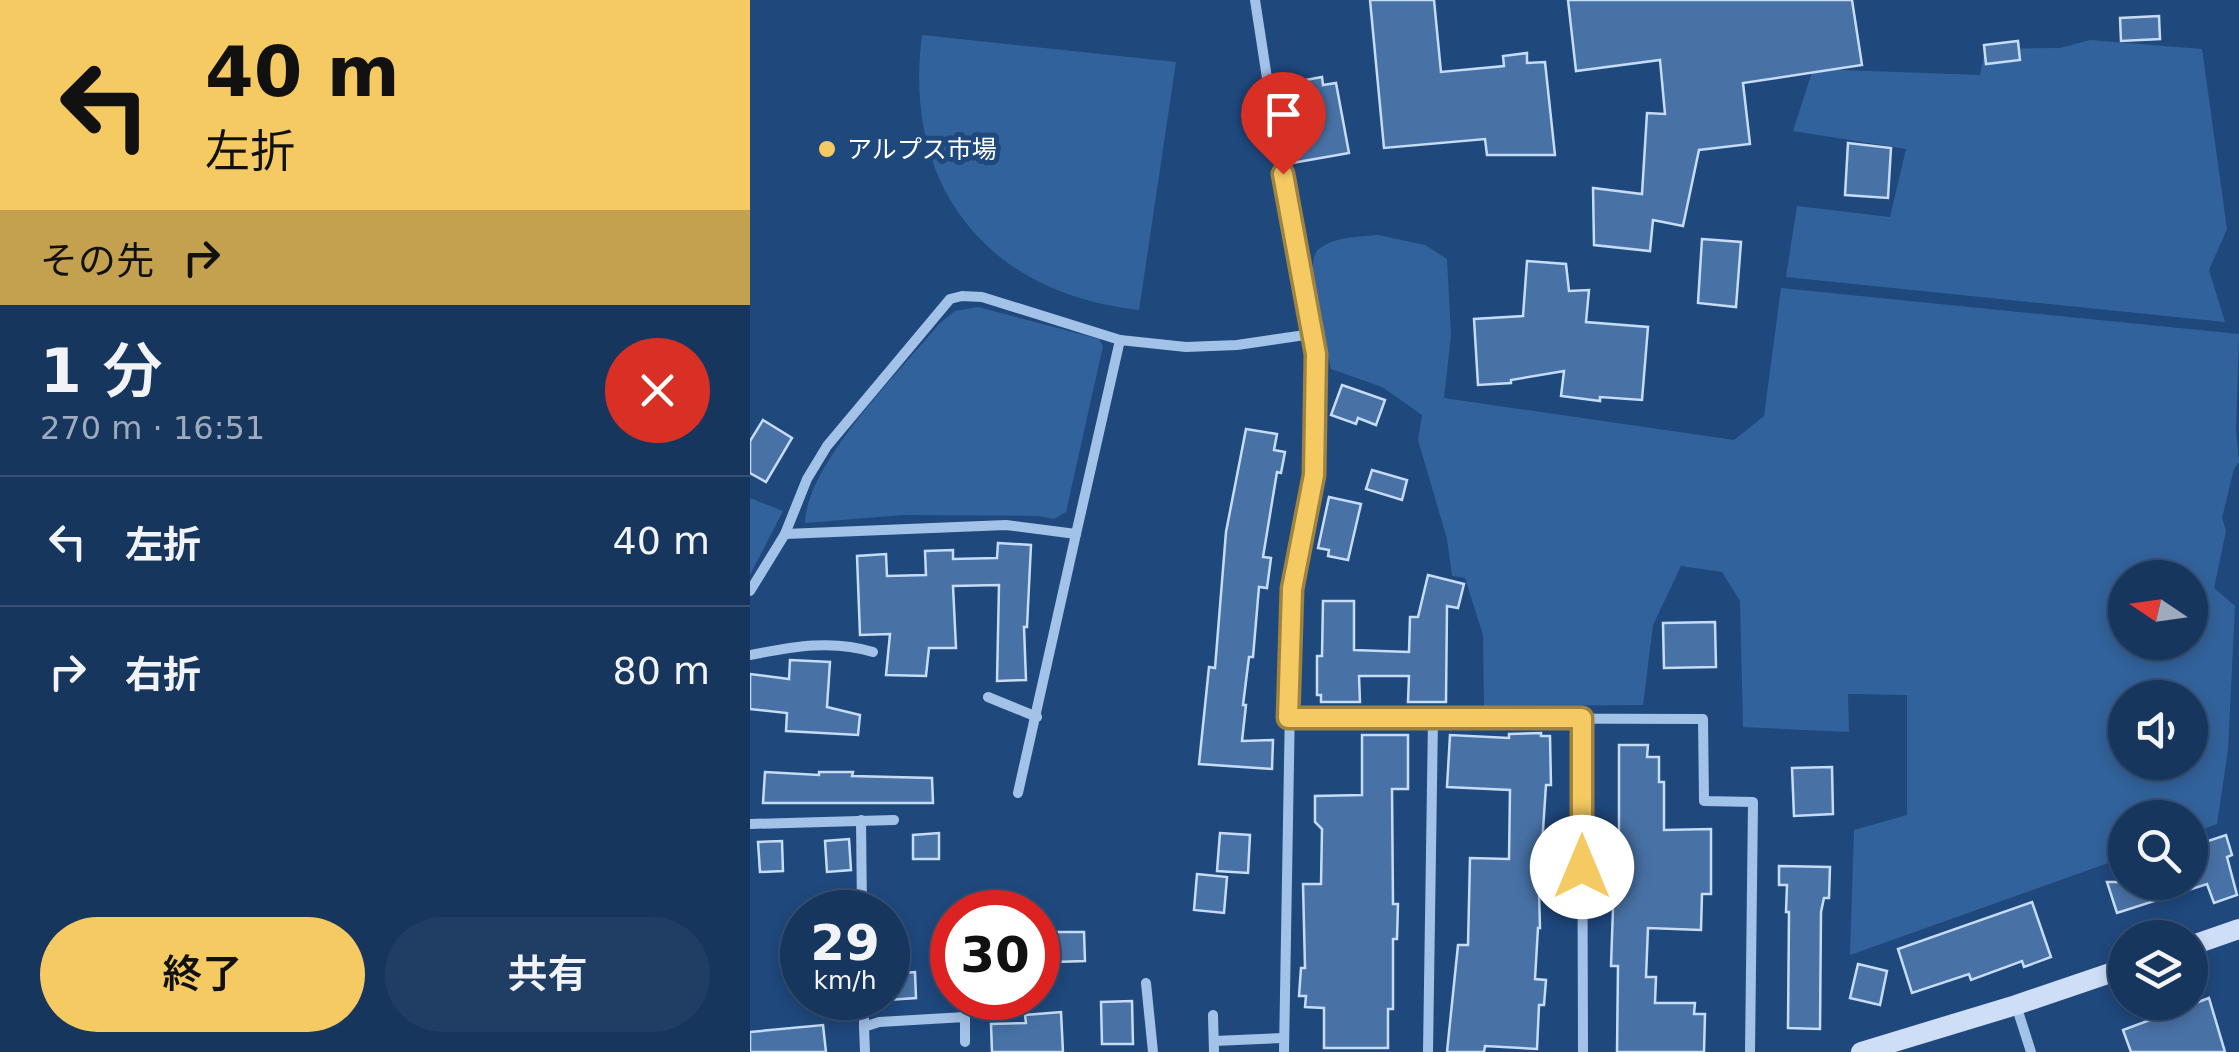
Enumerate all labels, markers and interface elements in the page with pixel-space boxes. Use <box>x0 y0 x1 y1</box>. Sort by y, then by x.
text: 40 m <box>205 31 400 113</box>
icon: left <box>40 40 170 170</box>
pin <box>1241 72 1326 175</box>
icon: arrive <box>1256 87 1311 142</box>
text: 左折 <box>205 125 295 178</box>
place label: アルプス市場 <box>847 135 997 164</box>
marker: アルプス市場 <box>816 138 838 160</box>
icon: right <box>174 230 229 285</box>
text: その先 <box>40 239 154 283</box>
text: 1 分 <box>40 336 163 406</box>
button: close <box>605 338 710 443</box>
text: 270 m · 16:51 <box>40 409 265 447</box>
icon: left <box>40 514 95 569</box>
text: 40 m <box>613 519 710 563</box>
text: 左折 <box>125 523 201 567</box>
north arrow <box>2108 560 2208 660</box>
map controls <box>2108 560 2208 1020</box>
icon: right <box>40 644 95 699</box>
text: 80 m <box>613 649 710 693</box>
text: 右折 <box>125 653 201 697</box>
button: sound <box>2108 680 2208 780</box>
button: search <box>2108 800 2208 900</box>
position arrow <box>1530 815 1634 919</box>
speed limit sign: 30 <box>930 890 1060 1020</box>
text: 29 <box>810 914 880 972</box>
button: 終了 <box>40 917 365 1032</box>
button: 共有 <box>385 917 710 1032</box>
button: layers <box>2108 920 2208 1020</box>
text: km/h <box>813 966 877 995</box>

